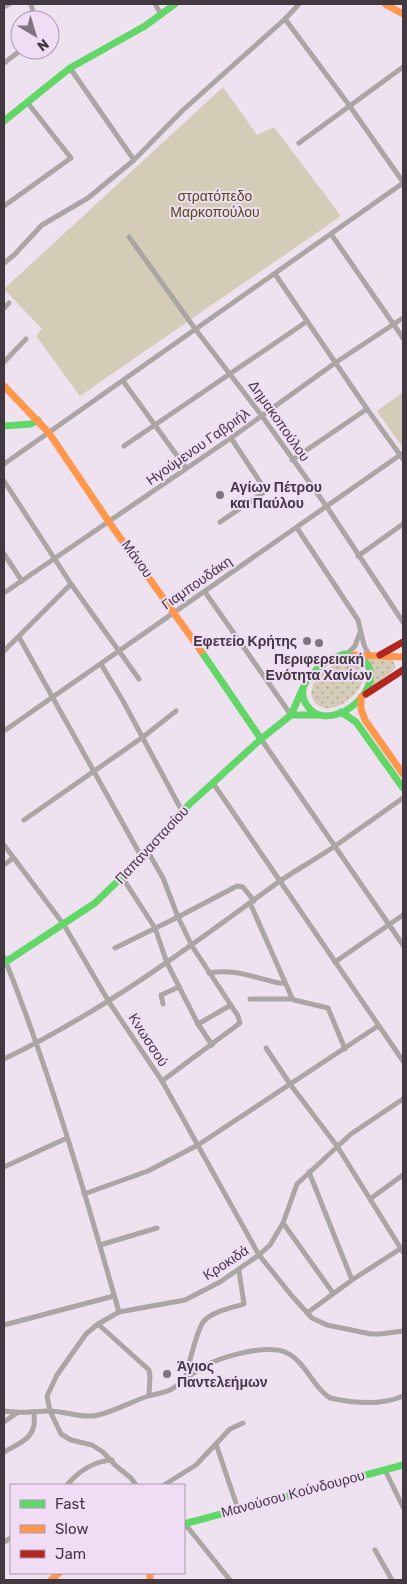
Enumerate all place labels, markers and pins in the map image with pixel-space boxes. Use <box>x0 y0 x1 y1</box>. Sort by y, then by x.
place label: Αγίων Πέτρου και Παύλου <box>230 479 322 512</box>
marker: Αγίων Πέτρου και Παύλου <box>214 489 226 501</box>
place label: Εφετείο Κρήτης <box>193 633 297 650</box>
marker: Εφετείο Κρήτης <box>301 635 313 647</box>
marker: Περιφερειακή Ενότητα Χανίων <box>313 637 325 649</box>
place label: Περιφερειακή Ενότητα Χανίων <box>266 651 373 684</box>
place label: Άγιος Παντελεήμων <box>177 1358 268 1391</box>
marker: Άγιος Παντελεήμων <box>161 1368 173 1380</box>

